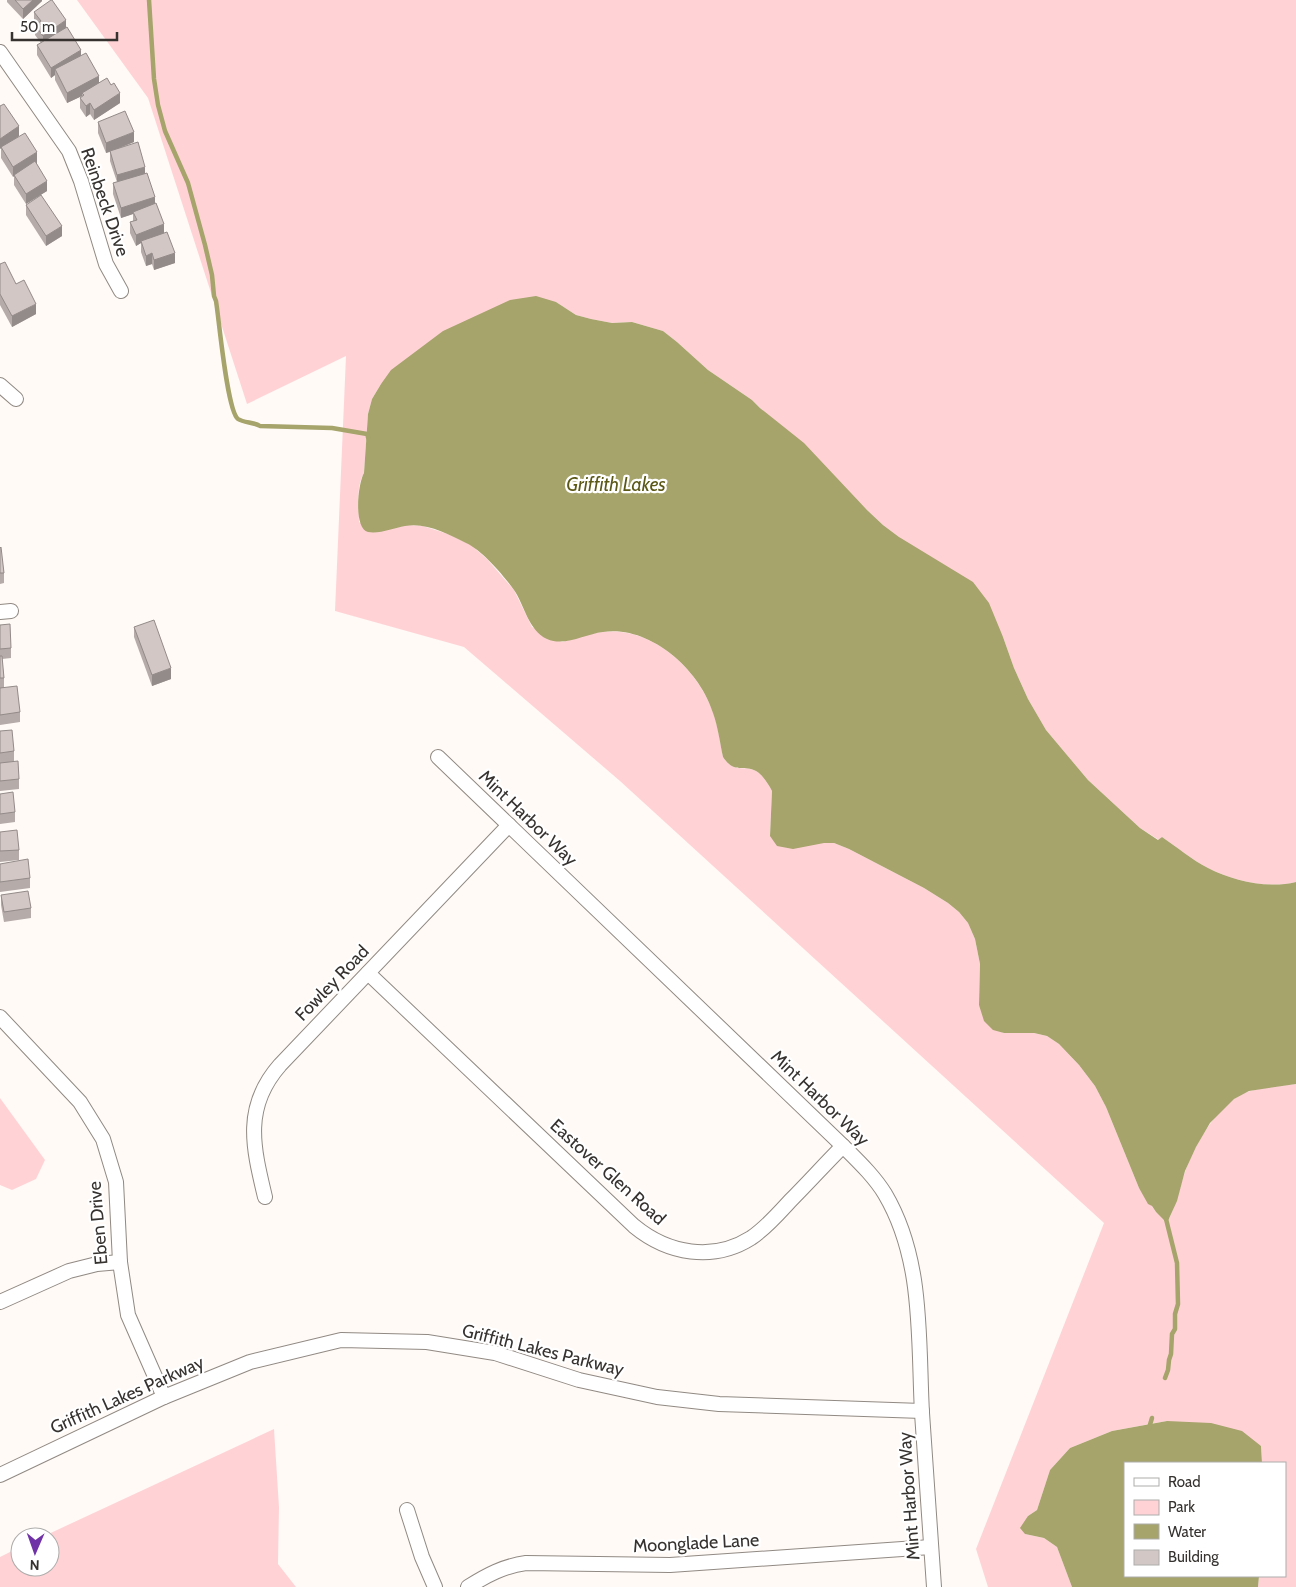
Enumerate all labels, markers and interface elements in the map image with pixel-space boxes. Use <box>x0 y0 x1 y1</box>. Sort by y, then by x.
scale bar <box>12 10 118 42</box>
text: 50 m <box>20 18 55 36</box>
street label: Reinbeck Drive <box>76 145 134 259</box>
water label: Griffith Lakes <box>566 473 666 496</box>
street label: Mint Harbor Way <box>474 765 582 871</box>
street label: Fowley Road <box>290 940 374 1026</box>
street label: Mint Harbor Way <box>766 1045 874 1151</box>
street label: Eastover Glen Road <box>546 1114 670 1230</box>
street label: Eben Drive <box>83 1180 113 1266</box>
street label: Griffith Lakes Parkway <box>460 1319 626 1381</box>
street label: Griffith Lakes Parkway <box>47 1351 207 1439</box>
street label: Mint Harbor Way <box>894 1431 924 1561</box>
legend <box>1124 1462 1286 1577</box>
text: Road <box>1168 1473 1201 1491</box>
text: Park <box>1168 1498 1195 1516</box>
text: Water <box>1168 1523 1206 1541</box>
north arrow <box>10 1527 60 1577</box>
street label: Moonglade Lane <box>632 1529 760 1557</box>
text: Building <box>1168 1548 1219 1566</box>
text: N <box>29 1556 40 1574</box>

